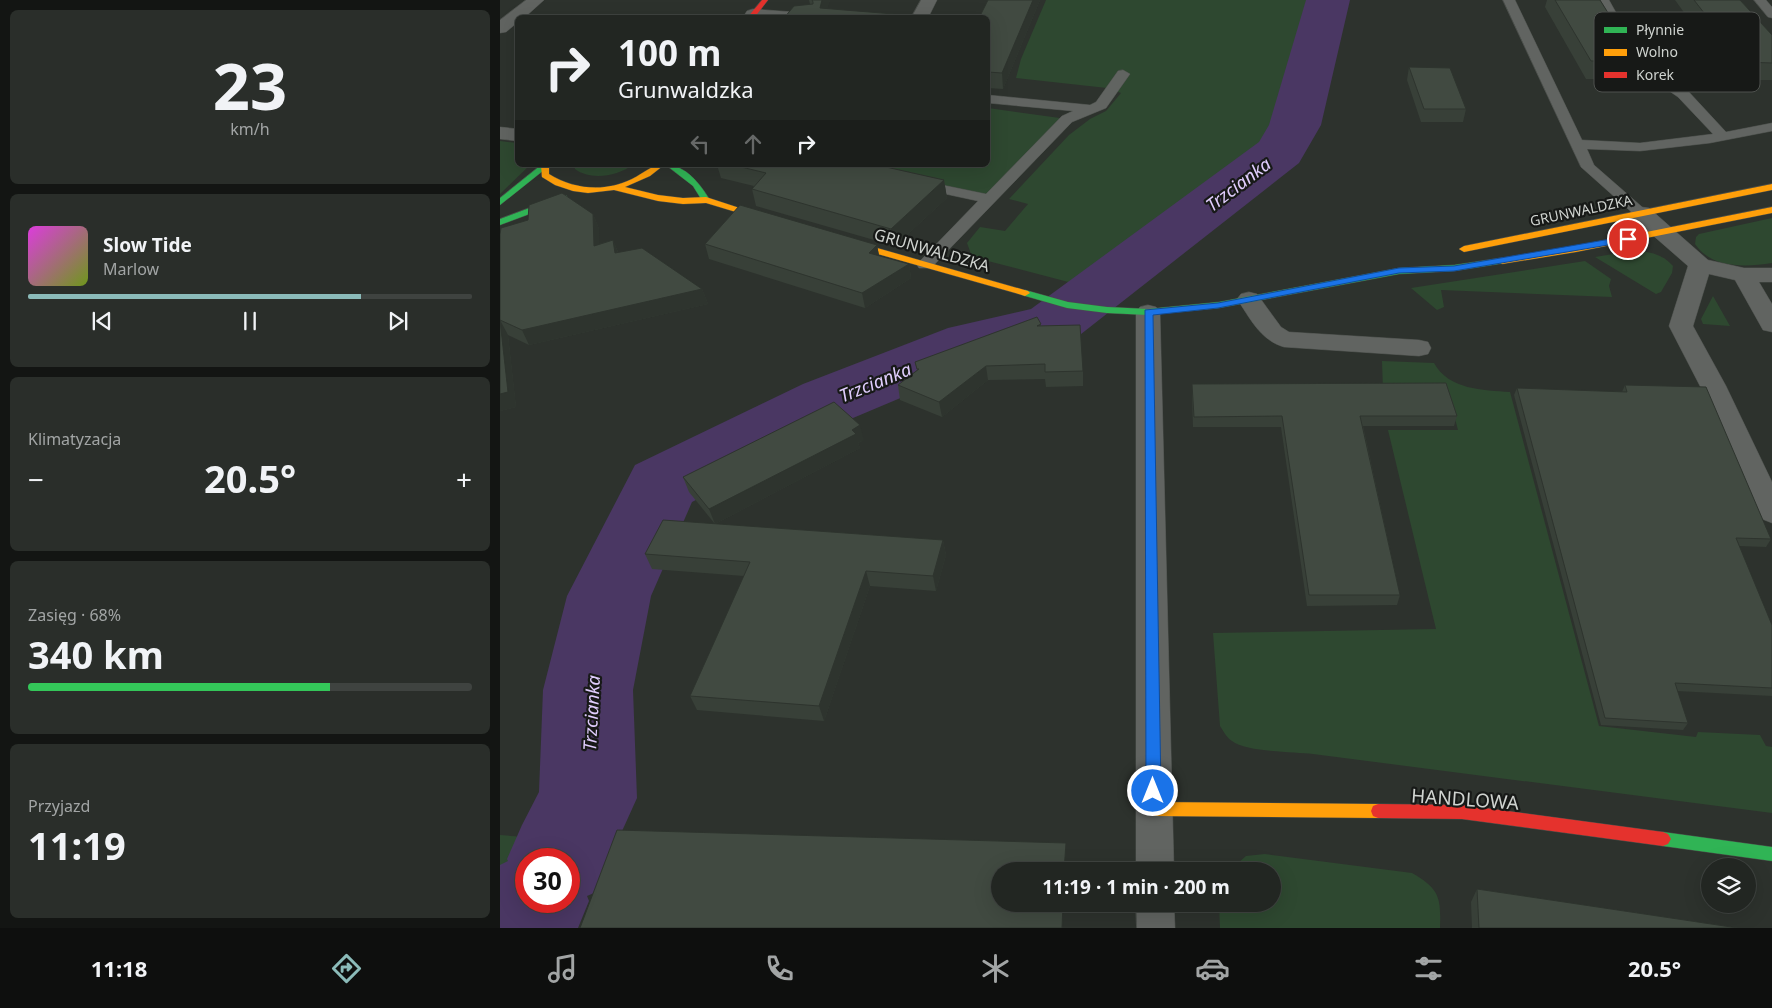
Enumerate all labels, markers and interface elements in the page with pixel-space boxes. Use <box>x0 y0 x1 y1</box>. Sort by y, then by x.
legend <box>1594 12 1760 92</box>
text: Płynnie <box>1636 20 1684 39</box>
text: 100 m <box>618 29 721 76</box>
icon: right <box>535 35 600 100</box>
text: 23 <box>213 41 287 129</box>
text: Wolno <box>1636 42 1678 61</box>
text: Korek <box>1636 65 1675 84</box>
text: Grunwaldzka <box>618 74 754 104</box>
text: km/h <box>230 118 270 140</box>
icon: left <box>686 130 714 158</box>
icon: ahead <box>739 130 767 158</box>
icon: right <box>792 130 820 158</box>
water label: Trzcianka <box>1200 152 1276 216</box>
street label: GRUNWALDZKA <box>1528 190 1634 230</box>
pin <box>1607 218 1649 260</box>
street label: GRUNWALDZKA <box>872 223 993 277</box>
icon: arrive <box>1614 225 1642 253</box>
text: Slow Tide <box>103 232 192 258</box>
text: Marlow <box>103 258 159 280</box>
icon: previous <box>88 307 116 335</box>
icon: pause <box>236 307 264 335</box>
icon: next <box>384 307 412 335</box>
water label: Trzcianka <box>835 357 915 407</box>
text: Klimatyzacja <box>28 428 121 450</box>
text: 20.5° <box>204 452 296 504</box>
text: − <box>28 460 44 498</box>
text: + <box>456 460 472 498</box>
text: Zasięg · 68% <box>28 604 121 626</box>
text: 340 km <box>28 628 164 680</box>
water label: Trzcianka <box>577 674 605 752</box>
position arrow <box>1126 764 1178 816</box>
street label: HANDLOWA <box>1410 782 1521 816</box>
text: Przyjazd <box>28 795 90 817</box>
text: 11:19 <box>28 819 126 871</box>
speed limit sign: 30 <box>515 848 580 913</box>
map controls <box>1701 858 1756 913</box>
button: layers <box>1701 858 1756 913</box>
text: 11:19 · 1 min · 200 m <box>1042 874 1230 900</box>
icon: directions <box>329 951 364 986</box>
icon: music <box>545 951 580 986</box>
icon: phone <box>762 951 797 986</box>
icon: climate <box>978 951 1013 986</box>
icon: car <box>1195 951 1230 986</box>
icon: filters <box>1411 951 1446 986</box>
text: 11:18 <box>91 953 147 983</box>
text: 20.5° <box>1628 953 1681 983</box>

